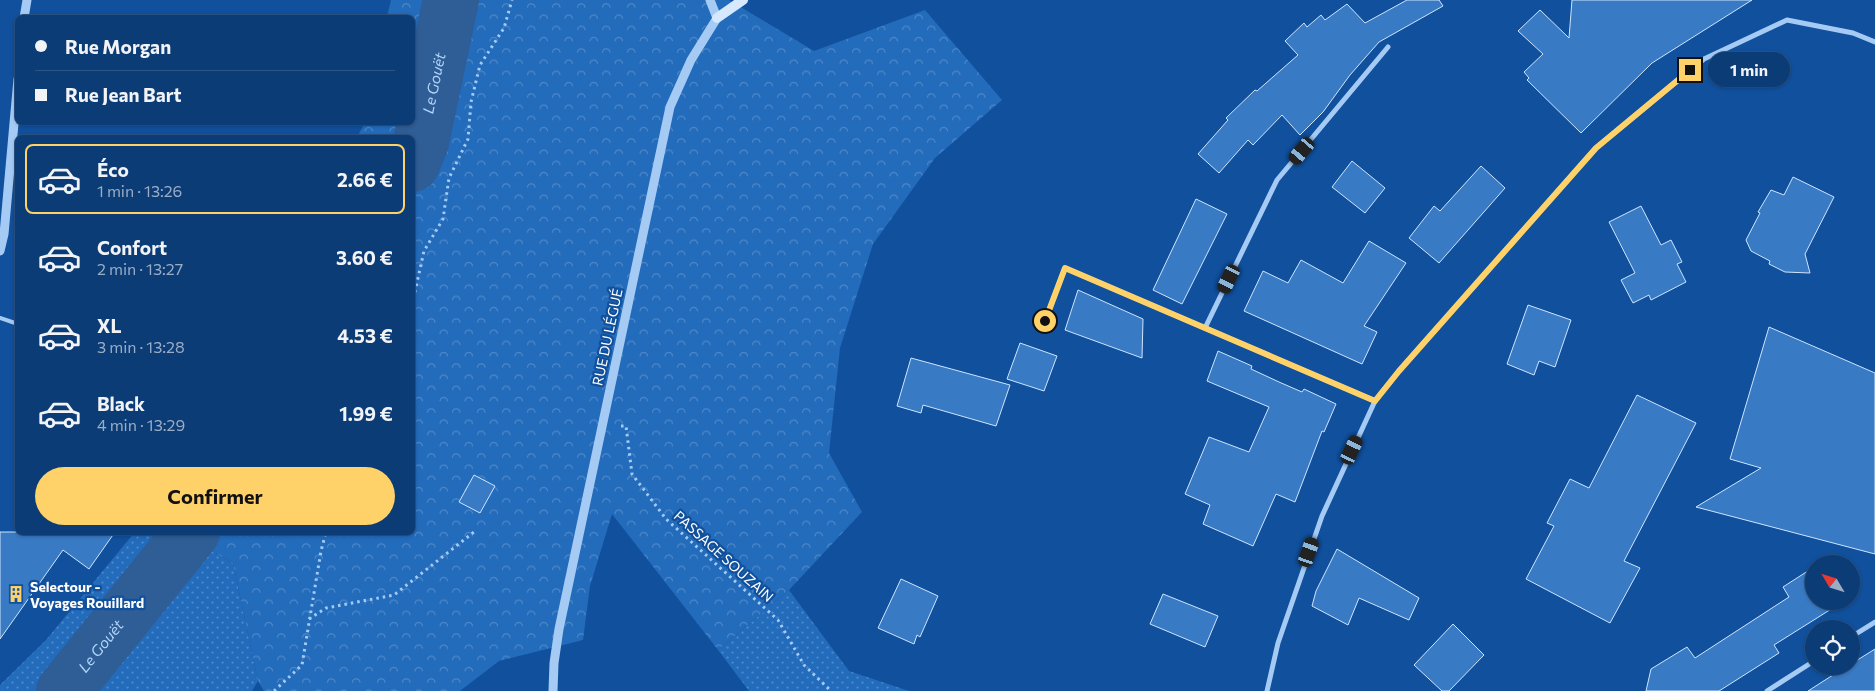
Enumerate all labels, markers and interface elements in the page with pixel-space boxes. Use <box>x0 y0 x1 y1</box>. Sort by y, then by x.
text: Rue Morgan <box>65 35 171 58</box>
water label: Le Gouët <box>418 50 449 115</box>
callout: 1 min <box>1708 52 1790 88</box>
route end <box>1679 59 1701 81</box>
text: 1 min <box>1730 60 1768 79</box>
text: Rue Jean Bart <box>65 83 182 106</box>
car <box>1286 135 1317 167</box>
icon: car <box>37 157 82 202</box>
text: Éco <box>97 158 129 181</box>
text: 2.66 € <box>337 168 393 191</box>
text: 1 min · 13:26 <box>97 181 182 200</box>
icon: car <box>37 235 82 280</box>
text: Confort <box>97 236 167 259</box>
text: 3.60 € <box>336 246 393 269</box>
text: 2 min · 13:27 <box>97 259 183 278</box>
car <box>1215 262 1242 296</box>
street label: RUE DU LÉGUÉ <box>588 287 626 387</box>
route start <box>1034 310 1056 332</box>
icon: car <box>37 313 82 358</box>
text: XL <box>97 314 122 337</box>
text: 4.53 € <box>337 324 393 347</box>
text: 3 min · 13:28 <box>97 337 185 356</box>
icon: car <box>37 391 82 436</box>
text: Black <box>97 392 145 415</box>
text: 1.99 € <box>339 402 393 425</box>
text: 4 min · 13:29 <box>97 415 185 434</box>
car <box>1338 433 1365 467</box>
button: Confirmer <box>35 467 395 525</box>
street label: PASSAGE SOUZAIN <box>671 507 777 605</box>
car <box>1297 535 1320 569</box>
north arrow <box>1805 555 1860 610</box>
map controls <box>1805 555 1860 675</box>
place label: Selectour - Voyages Rouillard <box>30 578 144 611</box>
building icon: Selectour - Voyages Rouillard <box>6 584 26 604</box>
water label: Le Gouët <box>74 615 127 676</box>
button: locate <box>1805 620 1860 675</box>

